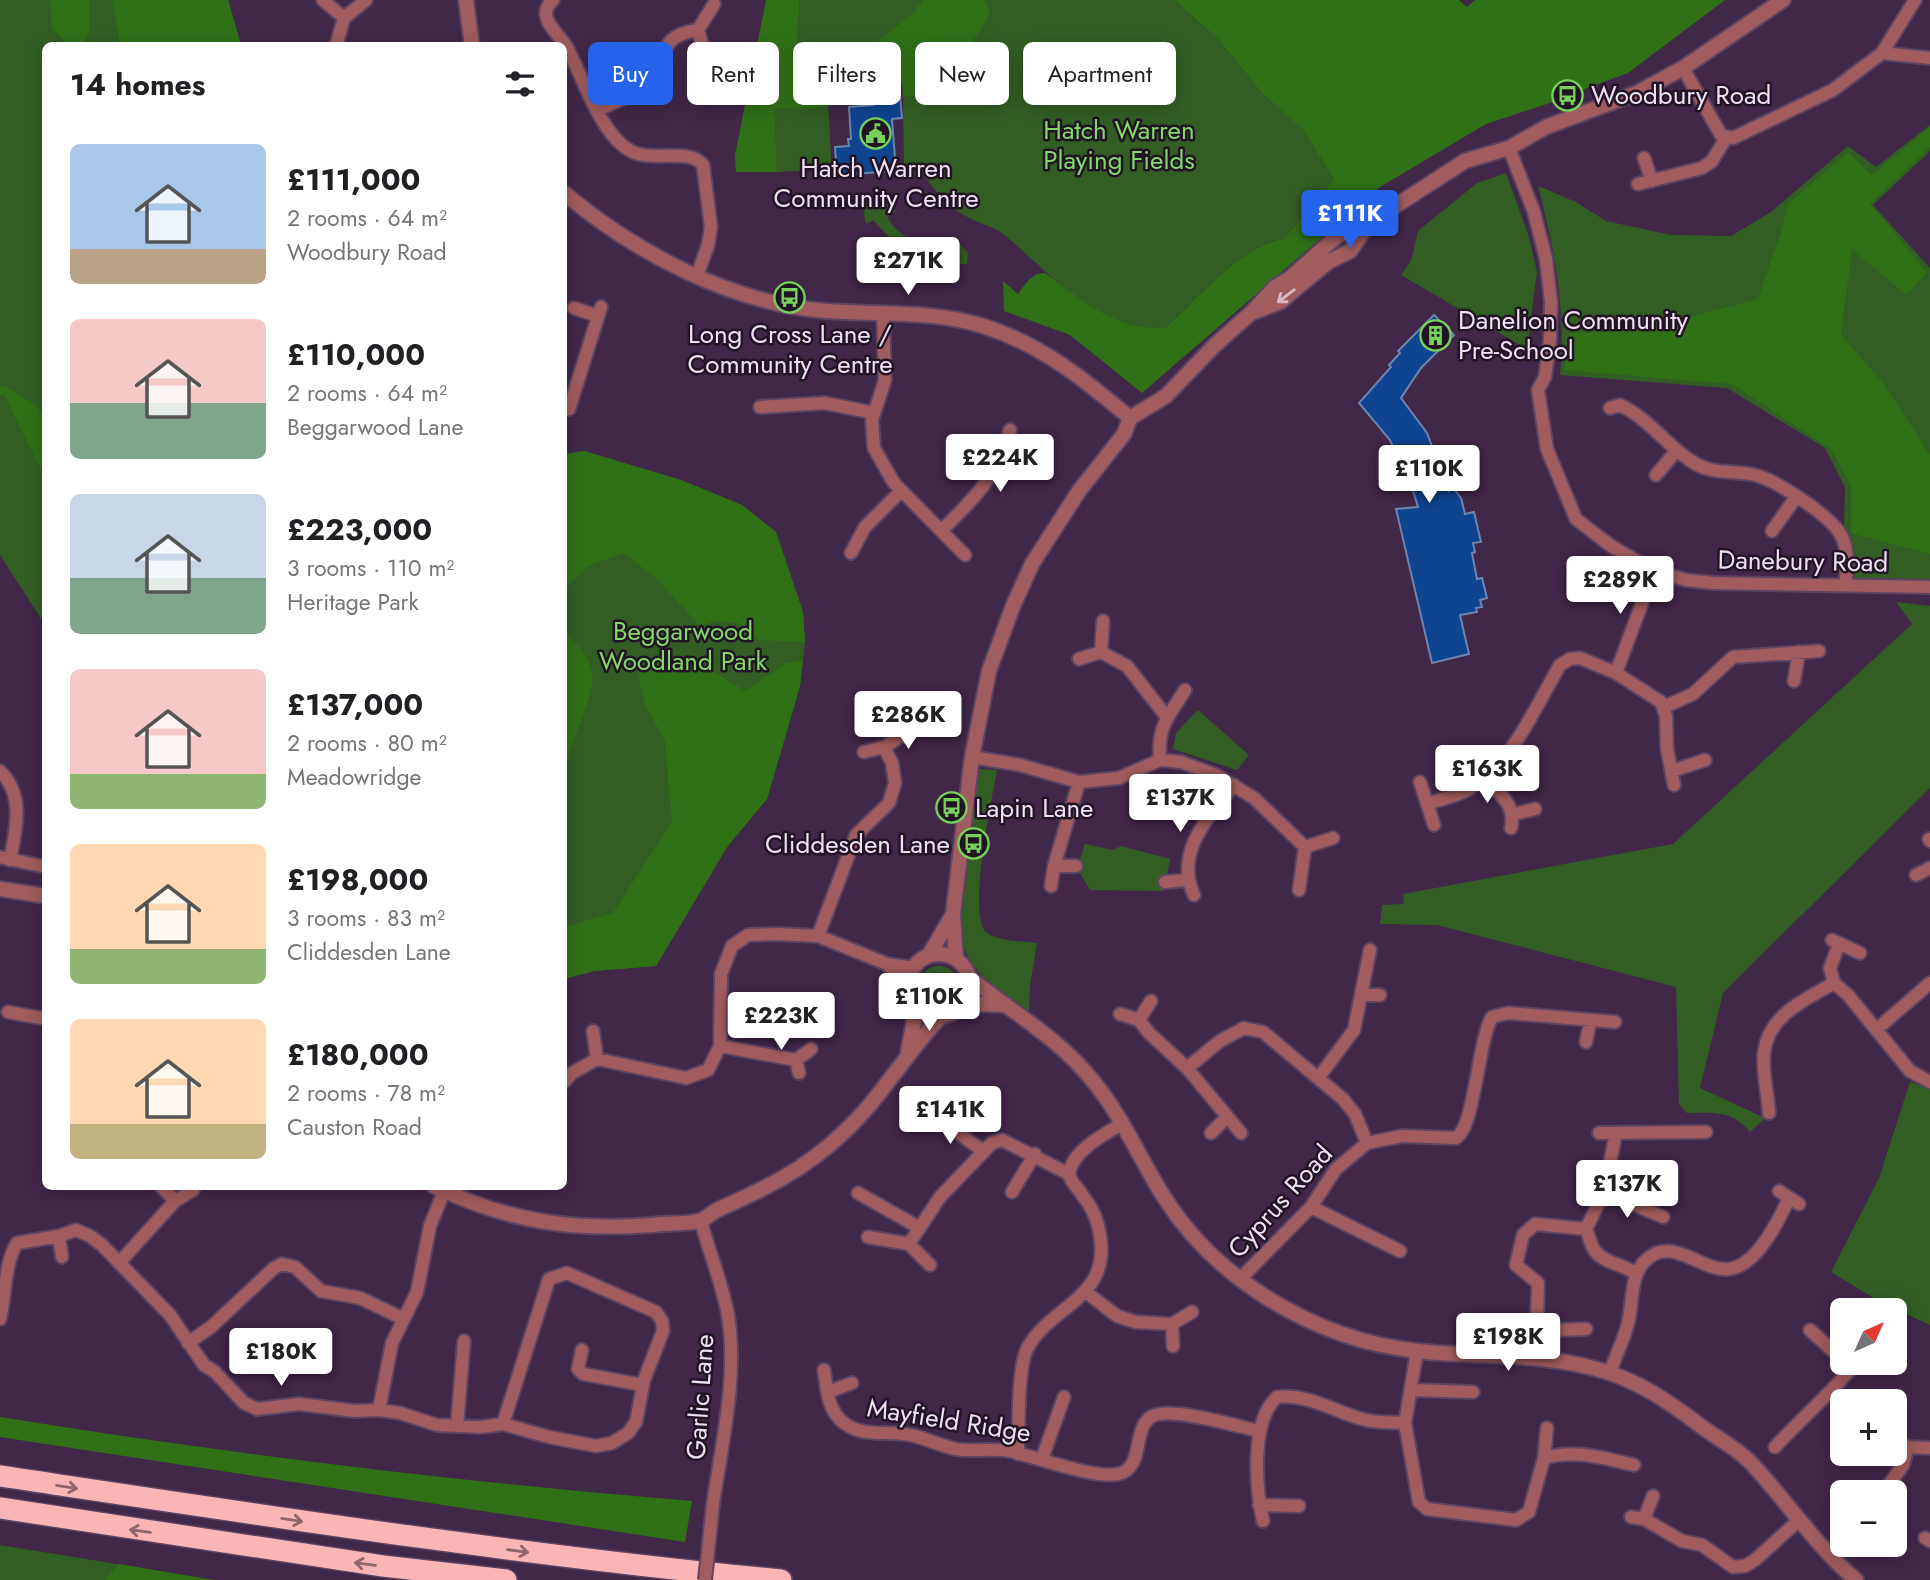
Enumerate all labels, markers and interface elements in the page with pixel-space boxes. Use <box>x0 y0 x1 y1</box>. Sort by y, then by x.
chip: Buy <box>588 42 673 105</box>
chip: Rent <box>687 42 779 105</box>
chip: Filters <box>793 42 901 105</box>
chip: New <box>915 42 1009 105</box>
chip: Apartment <box>1023 42 1176 105</box>
text: 14 homes <box>70 63 205 106</box>
icon: filters <box>501 65 539 103</box>
place label: Woodbury Road <box>1591 76 1771 114</box>
bus stop icon: Woodbury Road <box>1551 78 1585 112</box>
park label: Hatch Warren Playing Fields <box>1043 111 1195 179</box>
public building icon: Hatch Warren Community Centre <box>859 116 893 150</box>
place label: Hatch Warren Community Centre <box>773 149 979 217</box>
text: £111,000 <box>287 158 420 201</box>
icon: home <box>126 172 210 256</box>
pin: £111K <box>1301 190 1399 250</box>
text: £111K <box>1317 196 1383 230</box>
text: 2 rooms · 64 m² <box>287 201 447 235</box>
text: Woodbury Road <box>287 235 447 269</box>
pin: £271K <box>859 238 957 297</box>
text: £271K <box>873 243 943 277</box>
bus stop icon: Long Cross Lane / Community Centre <box>773 281 807 315</box>
one-way arrow <box>1277 289 1296 304</box>
place label: Danelion Community Pre-School <box>1458 301 1688 369</box>
place label: Long Cross Lane / Community Centre <box>687 315 893 383</box>
building icon: Danelion Community Pre-School <box>1418 318 1452 352</box>
text: £110,000 <box>287 333 425 376</box>
icon: home <box>126 347 210 431</box>
text: 2 rooms · 64 m² <box>287 376 447 410</box>
text: Beggarwood Lane <box>287 410 463 444</box>
pin: £224K <box>951 434 1049 494</box>
text: £224K <box>962 440 1038 474</box>
pin: £110K <box>1380 446 1478 505</box>
text: £110K <box>1395 451 1463 485</box>
text: £223,000 <box>287 508 432 551</box>
icon: home <box>126 522 210 606</box>
street label: Danebury Road <box>1717 541 1889 581</box>
text: 3 rooms · 110 m² <box>287 551 454 585</box>
pin: £289K <box>1571 556 1669 616</box>
text: £289K <box>1582 562 1658 596</box>
text: Heritage Park <box>287 585 419 619</box>
park label: Beggarwood Woodland Park <box>599 612 768 680</box>
text: £137,000 <box>287 683 423 726</box>
pin: £286K <box>859 692 957 751</box>
icon: home <box>126 697 210 781</box>
text: £286K <box>870 697 946 731</box>
text: 2 rooms · 80 m² <box>287 726 447 760</box>
pin: £163K <box>1438 746 1536 805</box>
text: £163K <box>1451 751 1523 785</box>
text: Meadowridge <box>287 760 421 794</box>
pin: £137K <box>1131 774 1229 834</box>
text: £137K <box>1145 780 1215 814</box>
place label: Lapin Lane <box>975 789 1093 827</box>
bus stop icon: Lapin Lane <box>935 791 969 825</box>
place label: Cliddesden Lane <box>765 825 950 863</box>
bus stop icon: Cliddesden Lane <box>956 827 990 861</box>
text: £198,000 <box>287 858 428 901</box>
icon: home <box>126 872 210 956</box>
text: 3 rooms · 83 m² <box>287 901 445 935</box>
text: Cliddesden Lane <box>287 935 451 969</box>
pin: £110K <box>880 974 978 1033</box>
text: £110K <box>895 979 963 1013</box>
pin: £223K <box>732 992 830 1052</box>
text: £223K <box>744 998 818 1032</box>
text: £180,000 <box>287 1033 429 1076</box>
icon: home <box>126 1047 210 1131</box>
text: 2 rooms · 78 m² <box>287 1076 445 1110</box>
pin: £141K <box>901 1086 999 1146</box>
text: £141K <box>915 1092 985 1126</box>
text: Causton Road <box>287 1110 422 1144</box>
street label: Cyprus Road <box>1219 1136 1341 1266</box>
pin: £137K <box>1578 1160 1676 1220</box>
text: £137K <box>1592 1166 1662 1200</box>
north arrow <box>1830 1298 1908 1376</box>
map controls <box>1830 1298 1907 1557</box>
pin: £198K <box>1459 1314 1557 1373</box>
text: £198K <box>1472 1319 1544 1353</box>
pin: £180K <box>232 1328 330 1388</box>
street label: Garlic Lane <box>677 1333 723 1461</box>
text: £180K <box>245 1334 317 1368</box>
street label: Mayfield Ridge <box>864 1388 1034 1452</box>
button: + <box>1830 1389 1907 1466</box>
one-way arrow <box>56 1480 78 1493</box>
button: − <box>1830 1480 1907 1557</box>
one-way arrow <box>281 1514 303 1527</box>
one-way arrow <box>129 1524 152 1537</box>
one-way arrow <box>506 1544 529 1557</box>
one-way arrow <box>354 1557 377 1570</box>

